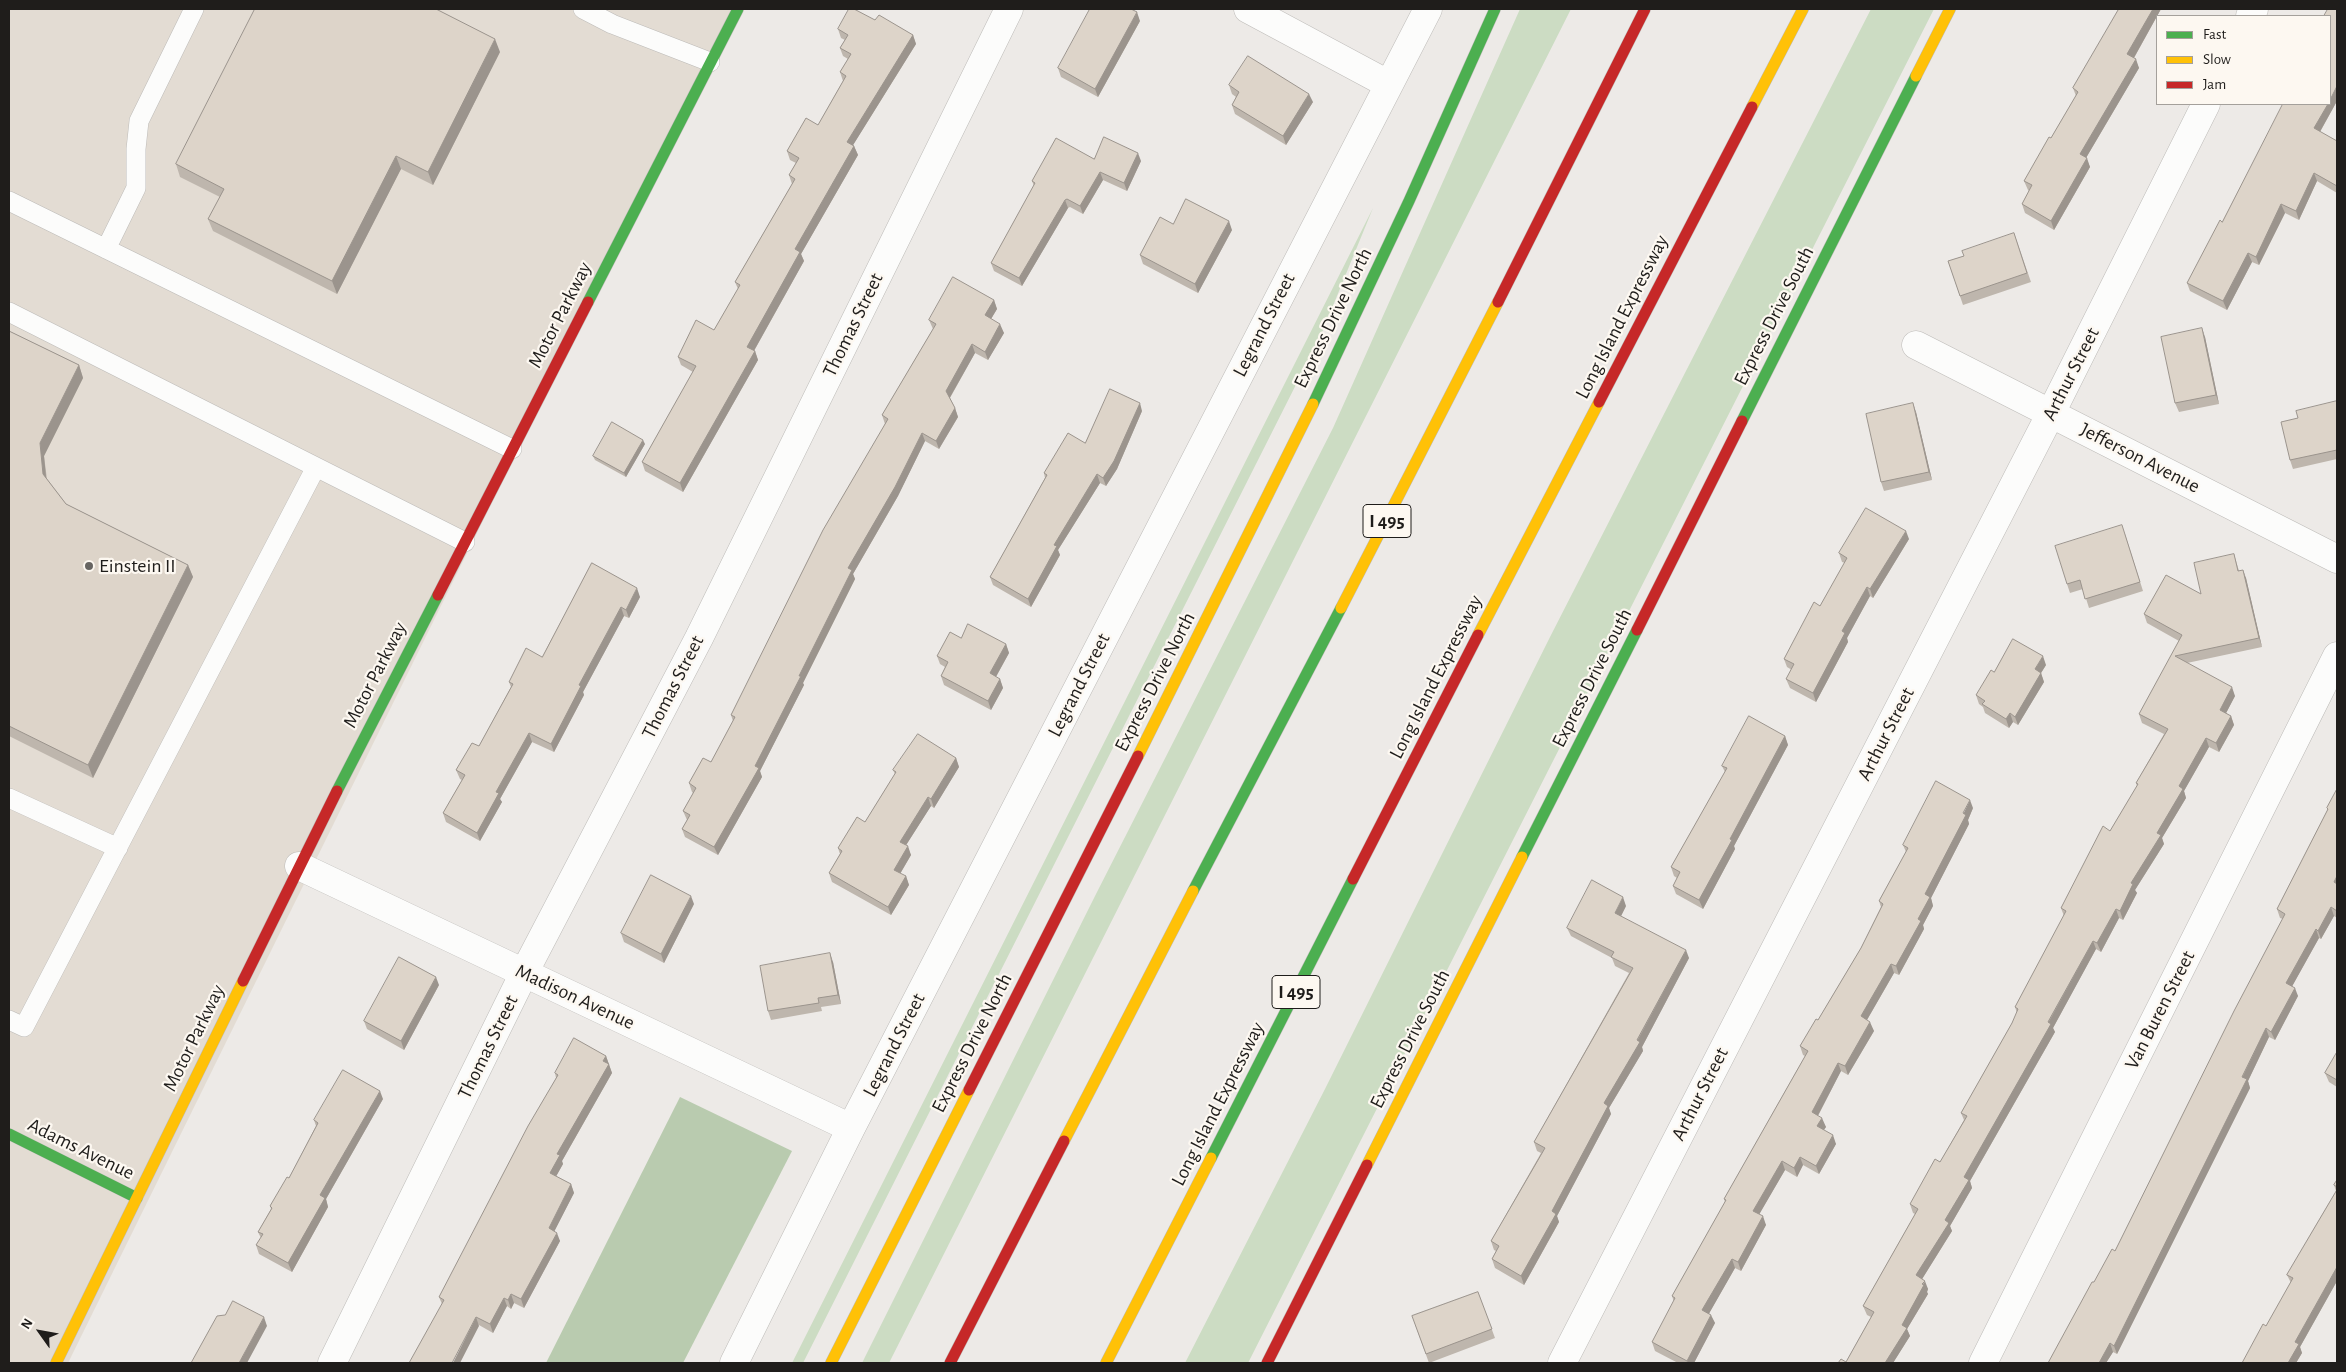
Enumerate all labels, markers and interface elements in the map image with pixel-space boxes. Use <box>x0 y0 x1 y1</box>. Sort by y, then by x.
legend <box>2156 15 2331 105</box>
text: Fast <box>2203 27 2226 42</box>
text: Slow <box>2203 52 2231 67</box>
text: Jam <box>2203 77 2226 92</box>
street label: Long Island Expressway <box>1570 231 1674 403</box>
street label: Express Drive South <box>1729 242 1819 390</box>
street label: Express Drive North <box>1289 244 1377 392</box>
street label: Motor Parkway <box>523 258 597 372</box>
street label: Thomas Street <box>818 269 888 381</box>
street label: Legrand Street <box>1228 269 1300 381</box>
street label: Arthur Street <box>2037 323 2105 425</box>
street label: Jefferson Avenue <box>2076 417 2204 499</box>
road number: I 495 <box>1363 504 1411 538</box>
place label: Einstein II <box>99 554 176 578</box>
marker: Einstein II <box>83 560 95 572</box>
street label: Long Island Expressway <box>1384 591 1488 763</box>
street label: Express Drive South <box>1547 604 1637 752</box>
street label: Express Drive North <box>1110 608 1200 756</box>
street label: Motor Parkway <box>338 618 412 732</box>
street label: Legrand Street <box>1043 629 1115 741</box>
street label: Thomas Street <box>637 631 709 743</box>
street label: Arthur Street <box>1852 683 1920 785</box>
street label: Van Buren Street <box>2120 947 2200 1073</box>
street label: Madison Avenue <box>511 959 639 1035</box>
street label: Express Drive South <box>1365 965 1455 1113</box>
street label: Express Drive North <box>927 969 1017 1117</box>
road number: I 495 <box>1272 976 1320 1009</box>
street label: Motor Parkway <box>158 981 230 1095</box>
street label: Legrand Street <box>858 989 930 1101</box>
street label: Thomas Street <box>453 991 523 1103</box>
street label: Long Island Expressway <box>1166 1018 1270 1190</box>
street label: Arthur Street <box>1666 1043 1734 1145</box>
street label: Adams Avenue <box>24 1113 138 1185</box>
north arrow <box>15 1307 65 1357</box>
text: N <box>19 1316 36 1332</box>

